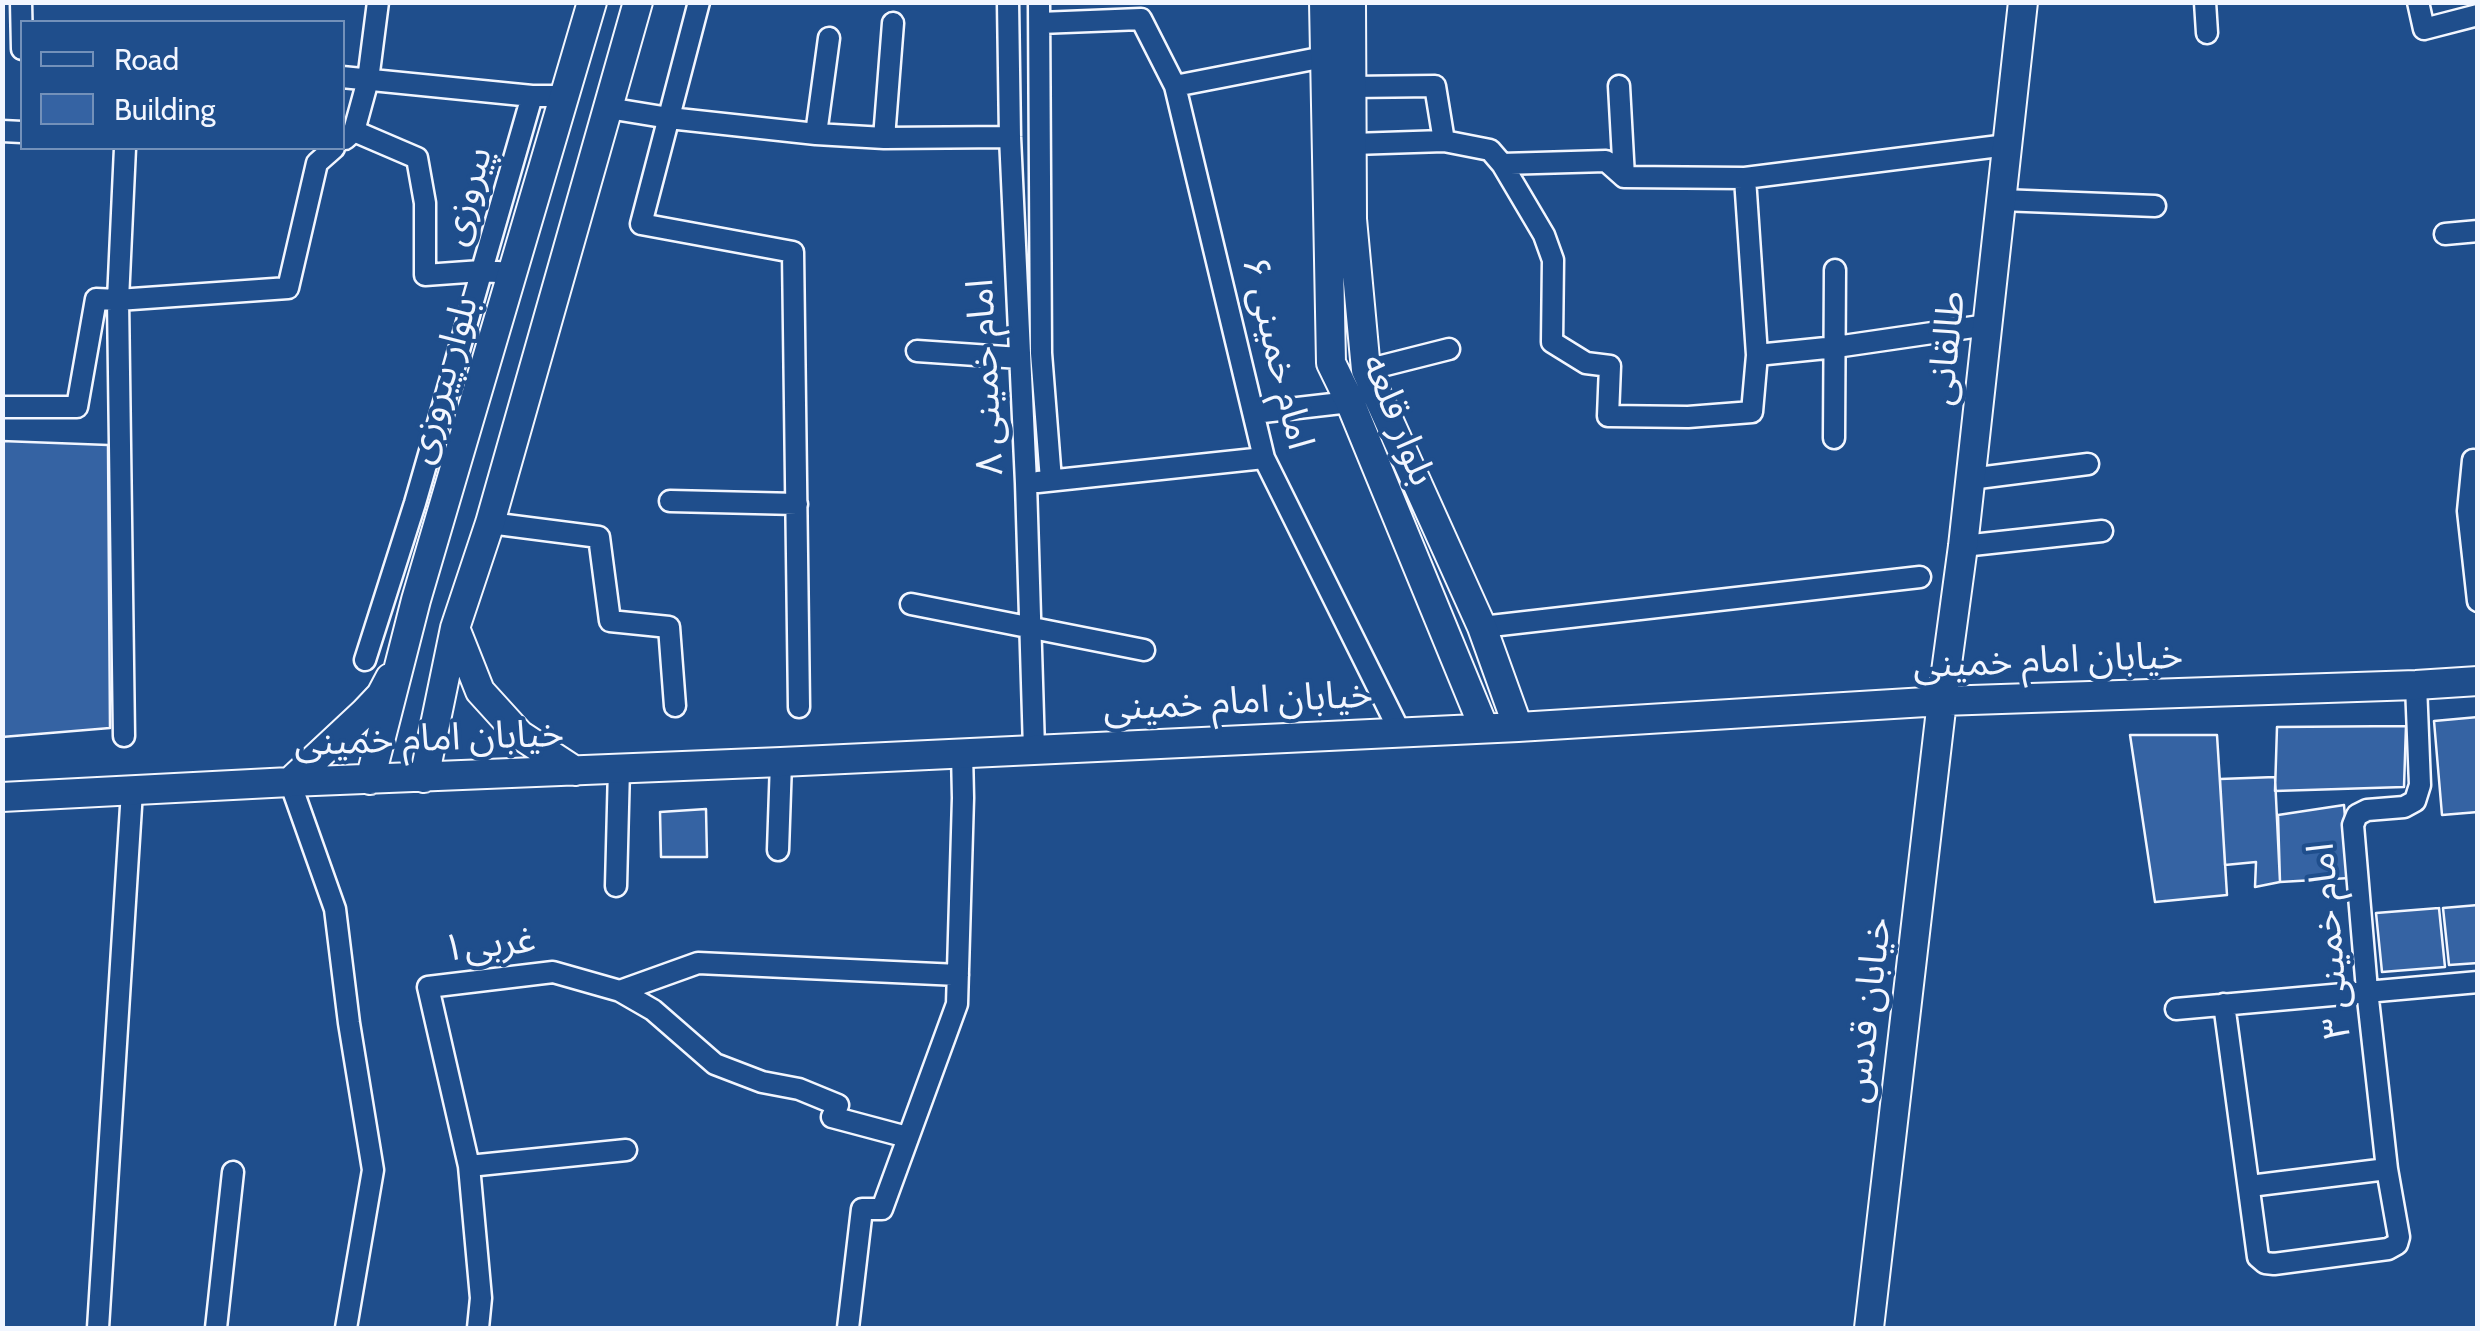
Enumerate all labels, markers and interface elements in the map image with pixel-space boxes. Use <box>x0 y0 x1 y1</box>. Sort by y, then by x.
legend <box>20 20 345 150</box>
text: Road <box>114 41 179 78</box>
text: Building <box>114 91 216 128</box>
street label: پیروزی <box>431 141 503 251</box>
street label: امام خمینی ۶ <box>1231 252 1323 454</box>
street label: امام خمینی ۸ <box>958 278 1014 476</box>
street label: طالقانی <box>1918 289 1976 407</box>
street label: بلوار پیروزی <box>397 291 489 469</box>
street label: بلوار قلعه <box>1351 348 1445 492</box>
street label: خیابان امام خمینی <box>1912 634 2184 688</box>
street label: خیابان امام خمینی <box>1102 672 1374 732</box>
street label: خیابان امام خمینی <box>293 712 565 766</box>
street label: امام خمینی ۳ <box>2299 841 2361 1041</box>
street label: خیابان قدس <box>1834 915 1902 1105</box>
street label: غربی۱ <box>440 917 538 973</box>

